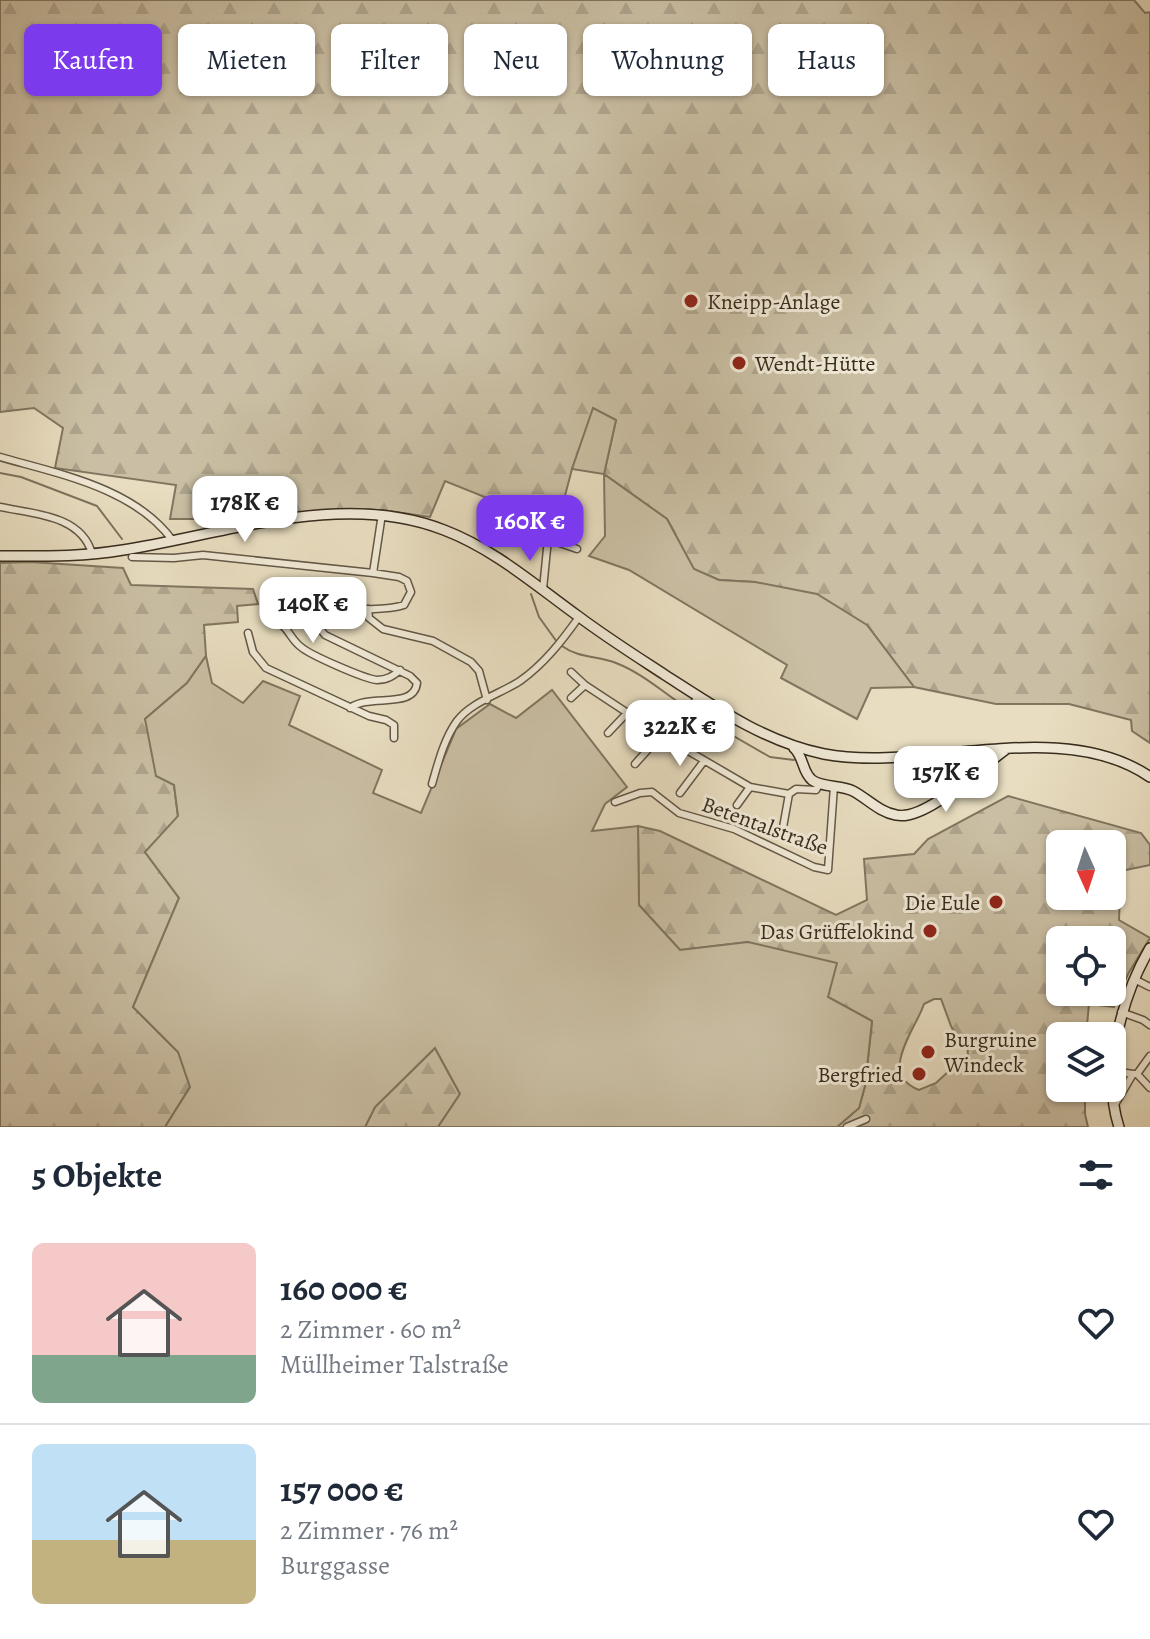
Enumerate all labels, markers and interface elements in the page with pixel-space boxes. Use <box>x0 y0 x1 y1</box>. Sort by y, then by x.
chip: Kaufen <box>24 24 162 96</box>
chip: Mieten <box>178 24 315 96</box>
chip: Filter <box>331 24 448 96</box>
chip: Neu <box>464 24 567 96</box>
chip: Wohnung <box>583 24 752 96</box>
chip: Haus <box>768 24 884 96</box>
place label: Kneipp-Anlage <box>707 287 840 317</box>
marker: Kneipp-Anlage <box>682 292 700 310</box>
place label: Wendt-Hütte <box>754 349 875 379</box>
marker: Wendt-Hütte <box>730 354 748 372</box>
pin: 178K € <box>180 476 310 544</box>
text: 178K € <box>210 484 280 519</box>
pin: 160K € <box>465 495 595 563</box>
text: 160K € <box>494 503 566 538</box>
pin: 140K € <box>248 577 378 645</box>
text: 140K € <box>277 585 349 620</box>
pin: 322K € <box>615 700 745 768</box>
text: 322K € <box>644 708 716 743</box>
pin: 157K € <box>881 746 1011 814</box>
text: 157K € <box>912 754 980 789</box>
street label: Betentalstraße <box>697 789 832 863</box>
north arrow <box>1046 830 1126 910</box>
map controls <box>1046 830 1126 1102</box>
place label: Die Eule <box>904 888 980 918</box>
marker: Die Eule <box>987 893 1005 911</box>
place label: Das Grüffelokind <box>760 917 914 947</box>
marker: Das Grüffelokind <box>921 922 939 940</box>
button: locate <box>1046 926 1126 1006</box>
button: layers <box>1046 1022 1126 1102</box>
place label: Burgruine Windeck <box>943 1025 1037 1080</box>
marker: Burgruine Windeck <box>919 1043 937 1061</box>
place label: Bergfried <box>817 1060 903 1090</box>
marker: Bergfried <box>910 1065 928 1083</box>
text: 5 Objekte <box>32 1152 162 1199</box>
icon: filters <box>1074 1153 1118 1197</box>
text: 160 000 € <box>280 1265 408 1312</box>
icon: home <box>96 1275 192 1371</box>
icon: heart <box>1074 1301 1118 1345</box>
text: 2 Zimmer · 60 m² <box>280 1312 461 1347</box>
text: Müllheimer Talstraße <box>280 1347 509 1382</box>
text: 157 000 € <box>280 1466 404 1513</box>
icon: home <box>96 1476 192 1572</box>
icon: heart <box>1074 1502 1118 1546</box>
text: 2 Zimmer · 76 m² <box>280 1513 458 1548</box>
text: Burggasse <box>280 1548 390 1583</box>

